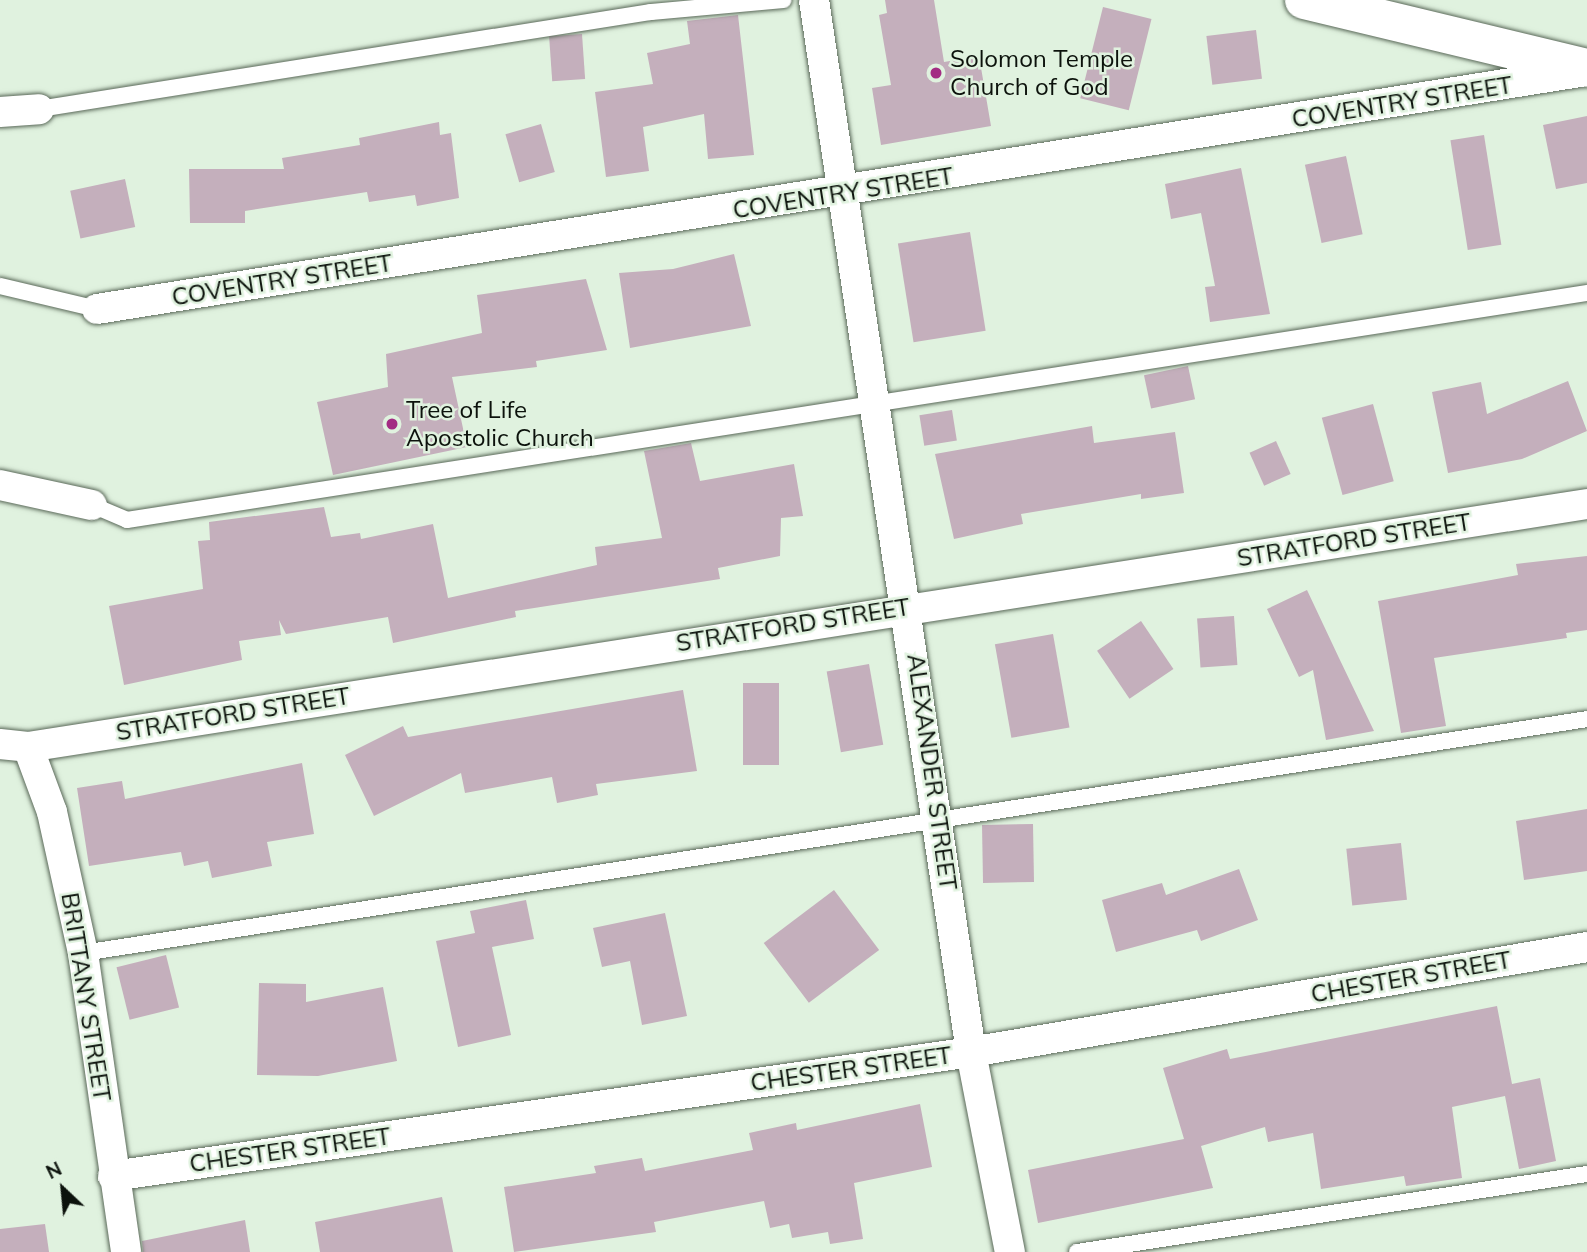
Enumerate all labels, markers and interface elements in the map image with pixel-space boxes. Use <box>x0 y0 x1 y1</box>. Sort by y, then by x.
place label: Solomon Temple Church of God <box>950 45 1133 101</box>
marker: Solomon Temple Church of God <box>928 65 944 81</box>
street label: COVENTRY STREET <box>1290 70 1514 134</box>
street label: COVENTRY STREET <box>731 161 955 225</box>
street label: COVENTRY STREET <box>170 248 394 312</box>
place label: Tree of Life Apostolic Church <box>406 396 594 452</box>
marker: Tree of Life Apostolic Church <box>384 416 400 432</box>
street label: STRATFORD STREET <box>1235 507 1473 573</box>
street label: STRATFORD STREET <box>674 592 912 658</box>
street label: ALEXANDER STREET <box>901 652 963 892</box>
street label: STRATFORD STREET <box>114 681 352 747</box>
street label: BRITTANY STREET <box>55 891 117 1103</box>
street label: CHESTER STREET <box>1309 945 1513 1009</box>
street label: CHESTER STREET <box>749 1041 953 1097</box>
street label: CHESTER STREET <box>188 1122 392 1178</box>
north arrow <box>28 1154 98 1224</box>
text: N <box>42 1156 66 1184</box>

